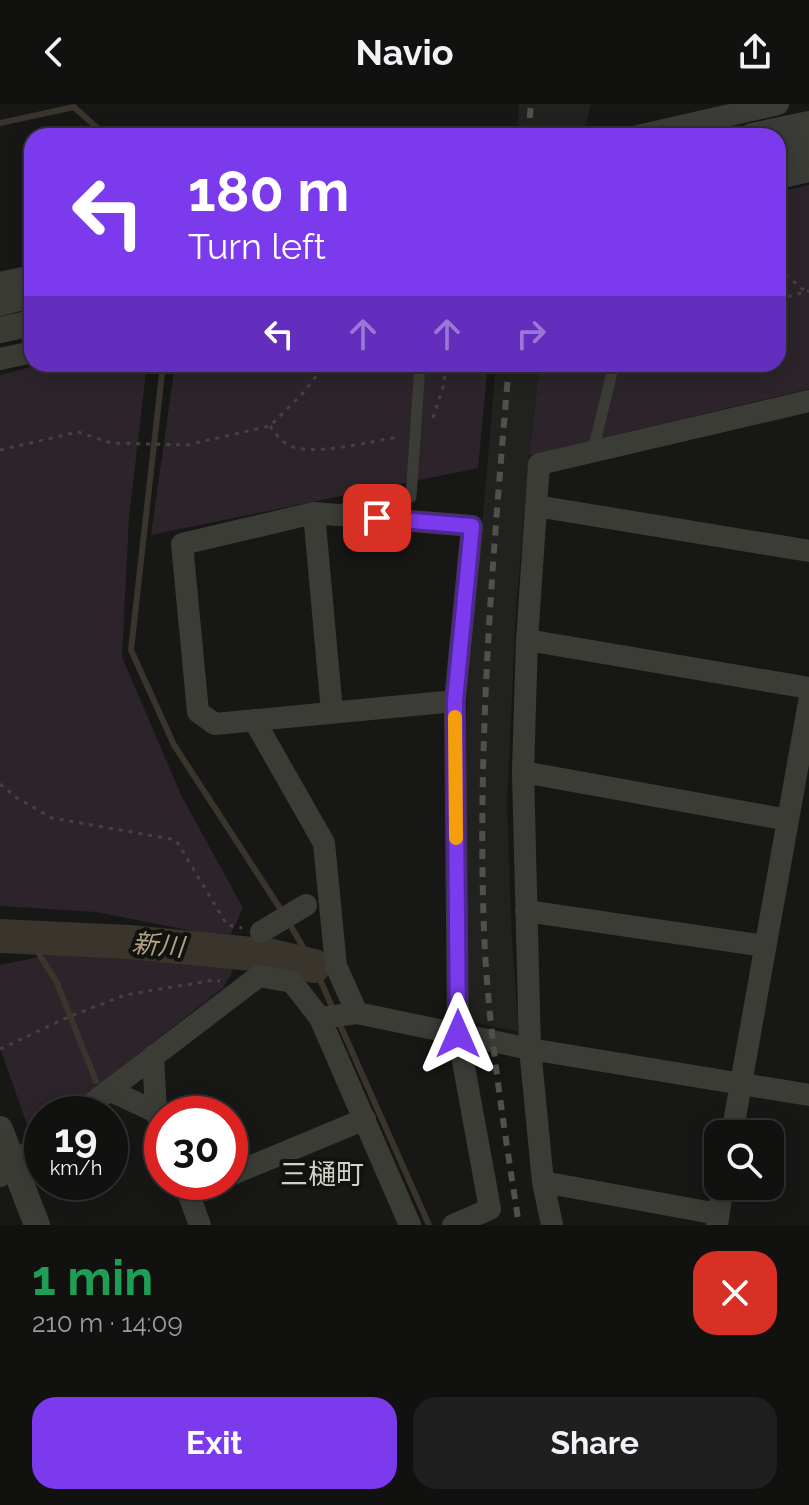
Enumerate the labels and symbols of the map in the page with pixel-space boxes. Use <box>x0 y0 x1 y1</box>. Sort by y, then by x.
pin <box>343 484 411 552</box>
water label: 新川 <box>131 928 188 962</box>
position arrow <box>416 992 500 1076</box>
speed limit sign: 30 <box>144 1096 248 1200</box>
district label: 三樋町 <box>280 1158 364 1191</box>

